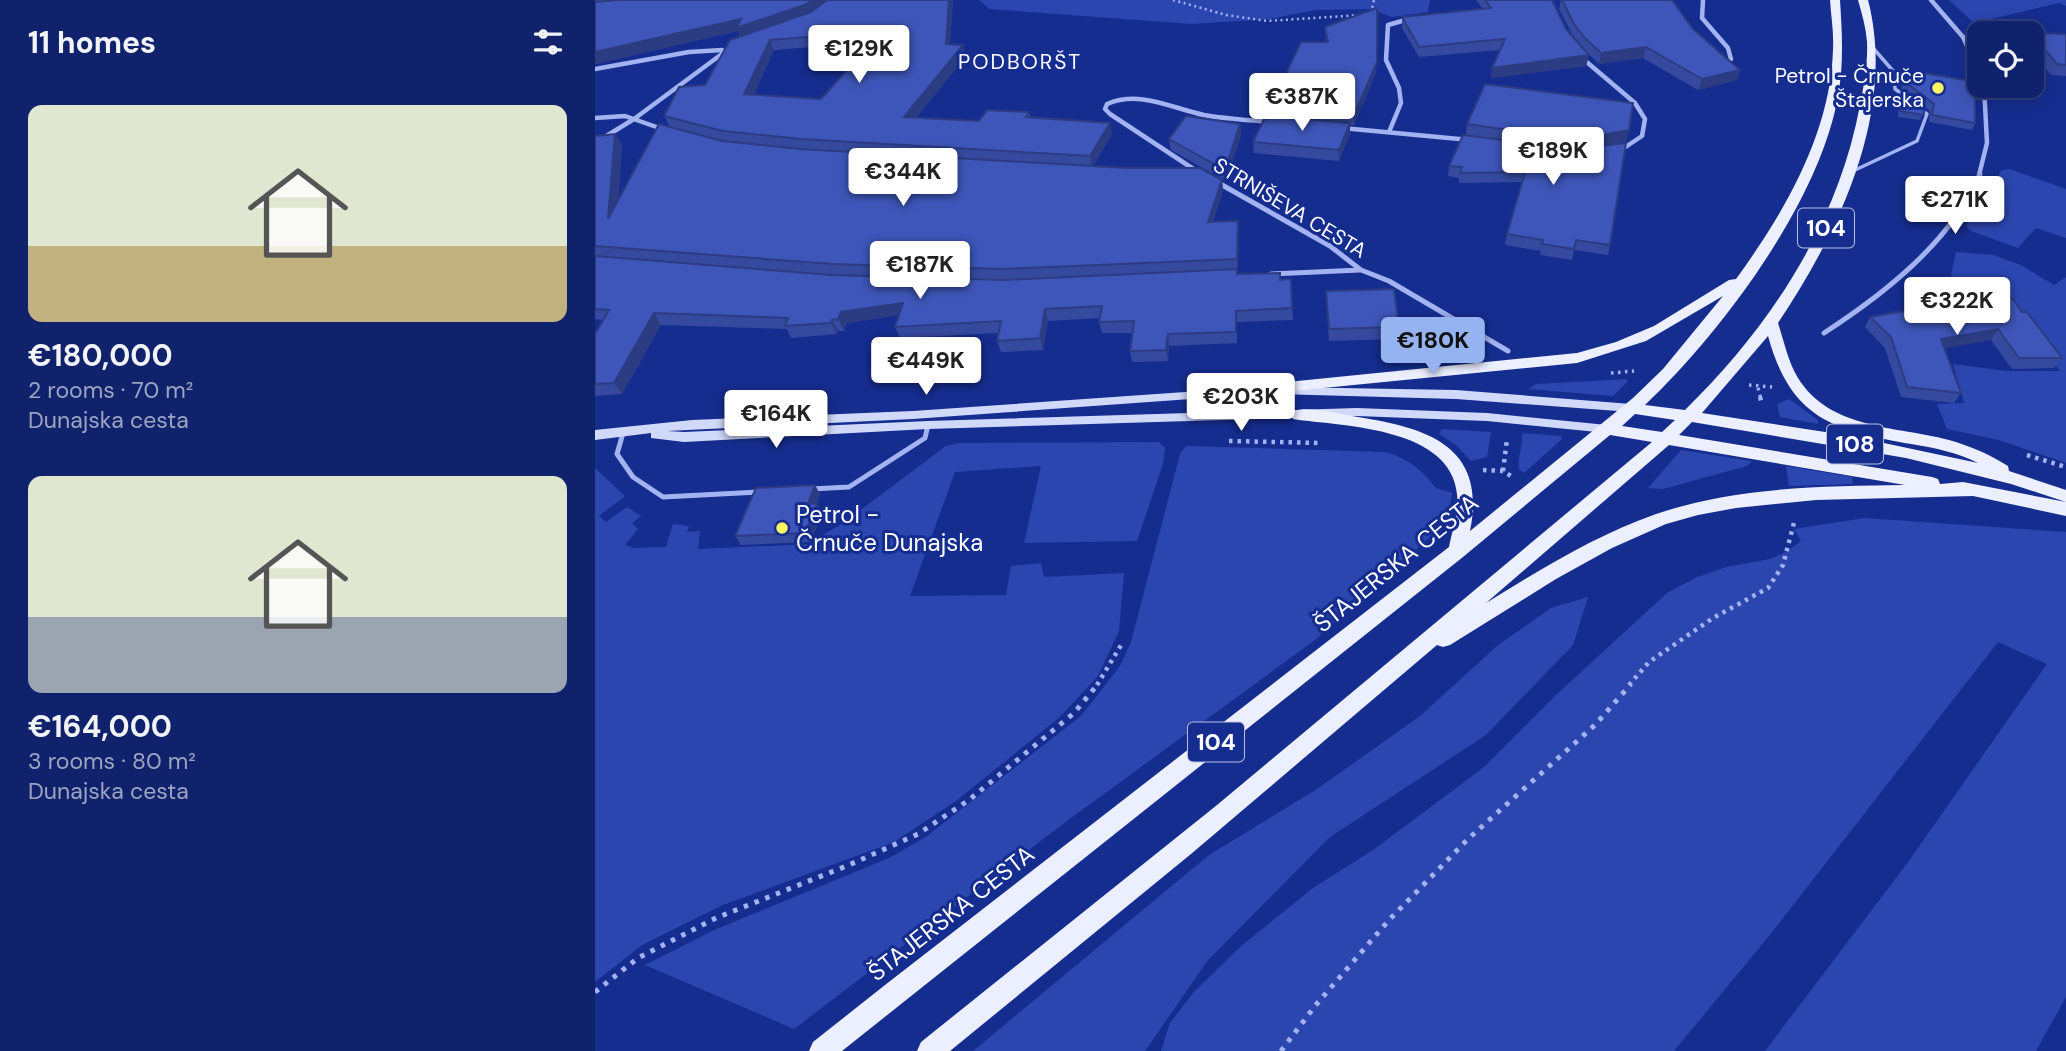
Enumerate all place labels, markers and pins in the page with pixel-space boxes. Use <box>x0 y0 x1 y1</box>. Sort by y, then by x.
pin: €129K <box>810 25 908 85</box>
place label: Petrol - Črnuče Štajerska <box>1775 62 1924 114</box>
pin: €387K <box>1253 74 1351 133</box>
marker: Petrol - Črnuče Štajerska <box>1930 80 1946 96</box>
pin: €189K <box>1504 128 1602 187</box>
pin: €344K <box>854 148 952 208</box>
pin: €271K <box>1906 176 2004 236</box>
pin: €187K <box>871 242 969 301</box>
pin: €322K <box>1908 278 2006 337</box>
pin: €180K <box>1384 318 1482 377</box>
pin: €449K <box>877 338 975 397</box>
pin: €203K <box>1192 374 1290 433</box>
pin: €164K <box>727 391 825 450</box>
place label: Petrol - Črnuče Dunajska <box>796 499 983 558</box>
marker: Petrol - Črnuče Dunajska <box>774 520 790 536</box>

